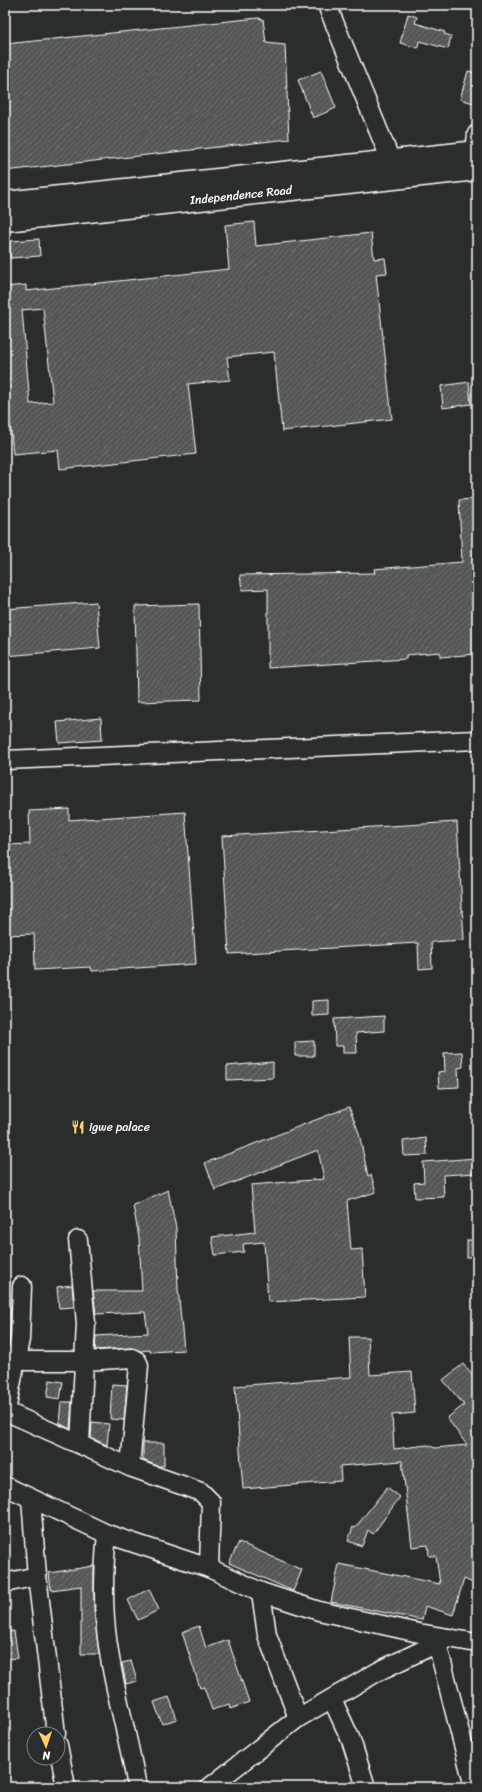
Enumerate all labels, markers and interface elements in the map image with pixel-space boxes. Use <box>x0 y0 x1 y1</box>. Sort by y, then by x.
street label: Independence Road <box>188 179 294 211</box>
place label: igwe palace <box>89 1116 150 1138</box>
restaurant icon: igwe palace <box>70 1119 86 1135</box>
north arrow <box>26 1726 66 1766</box>
text: N <box>42 1746 52 1765</box>

